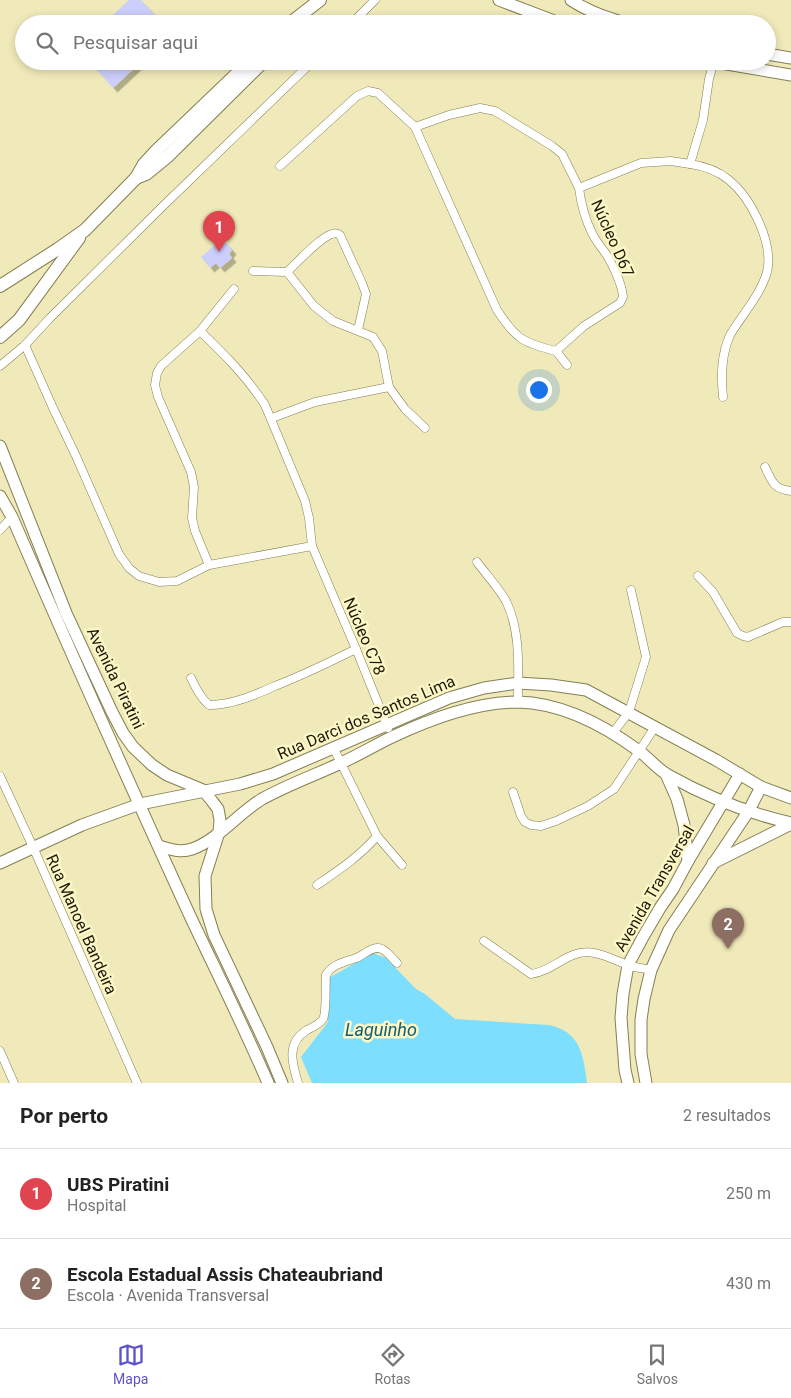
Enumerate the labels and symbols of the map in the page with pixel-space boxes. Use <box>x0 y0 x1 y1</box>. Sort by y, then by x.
street label: Núcleo D67 <box>587 197 638 280</box>
pin: 1 <box>203 211 235 252</box>
your location <box>526 377 552 403</box>
street label: Núcleo C78 <box>340 595 389 678</box>
street label: Avenida Piratini <box>83 625 148 732</box>
street label: Rua Darci dos Santos Lima <box>275 671 458 764</box>
street label: Avenida Transversal <box>611 822 698 955</box>
street label: Rua Manoel Bandeira <box>42 851 121 997</box>
pin: 2 <box>712 908 744 949</box>
water label: Laguinho <box>345 1019 417 1040</box>

